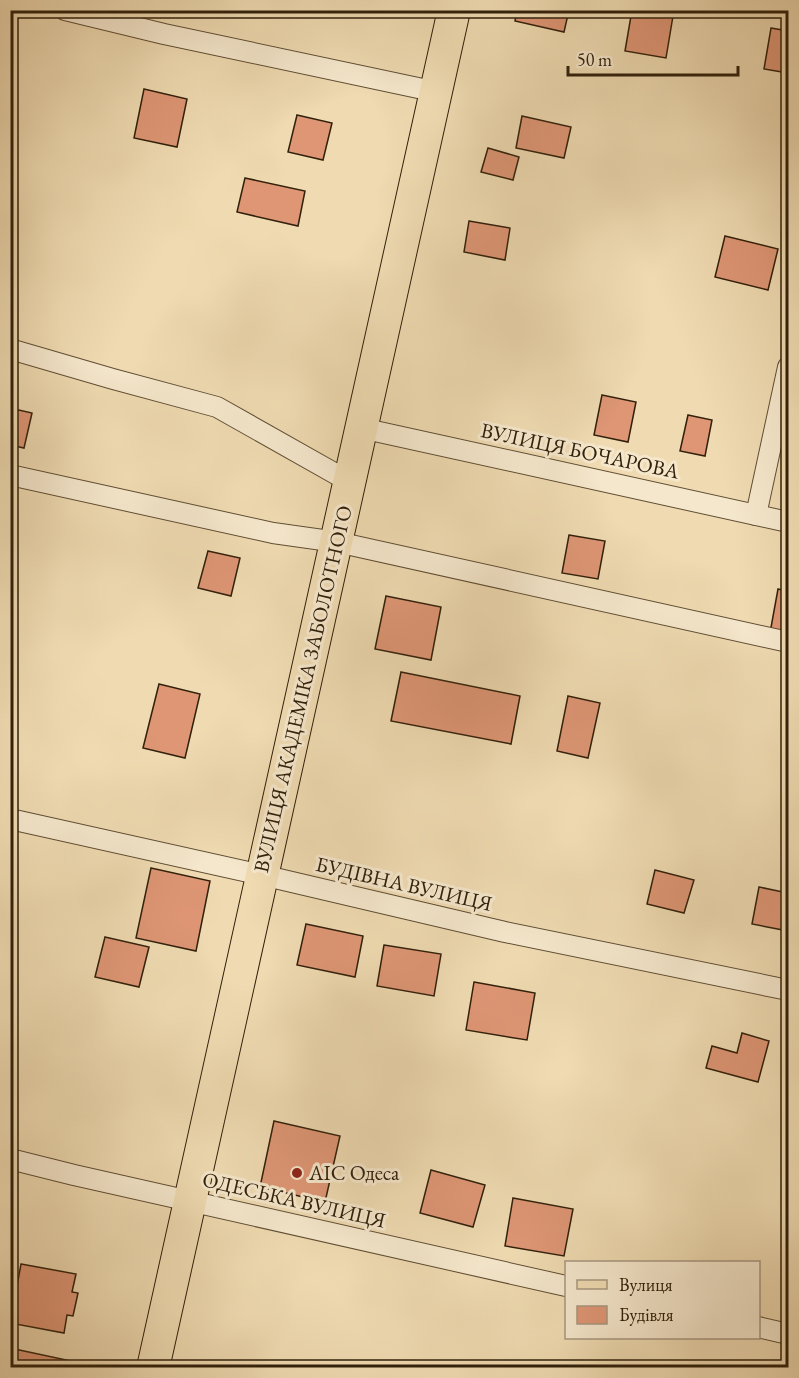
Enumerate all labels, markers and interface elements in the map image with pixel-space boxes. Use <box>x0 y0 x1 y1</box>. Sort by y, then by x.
scale bar <box>568 39 738 77</box>
text: 50 m <box>577 48 612 71</box>
street label: ВУЛИЦЯ БОЧАРОВА <box>478 416 682 485</box>
street label: ВУЛИЦЯ АКАДЕМІКА ЗАБОЛОТНОГО <box>247 503 358 875</box>
street label: БУДІВНА ВУЛИЦЯ <box>313 850 495 917</box>
place label: АІС Одеса <box>308 1159 400 1186</box>
street label: ОДЕСЬКА ВУЛИЦЯ <box>200 1165 388 1234</box>
marker: АІС Одеса <box>290 1166 304 1180</box>
legend <box>565 1261 760 1339</box>
text: Вулиця <box>619 1273 672 1296</box>
text: Будівля <box>619 1303 674 1326</box>

